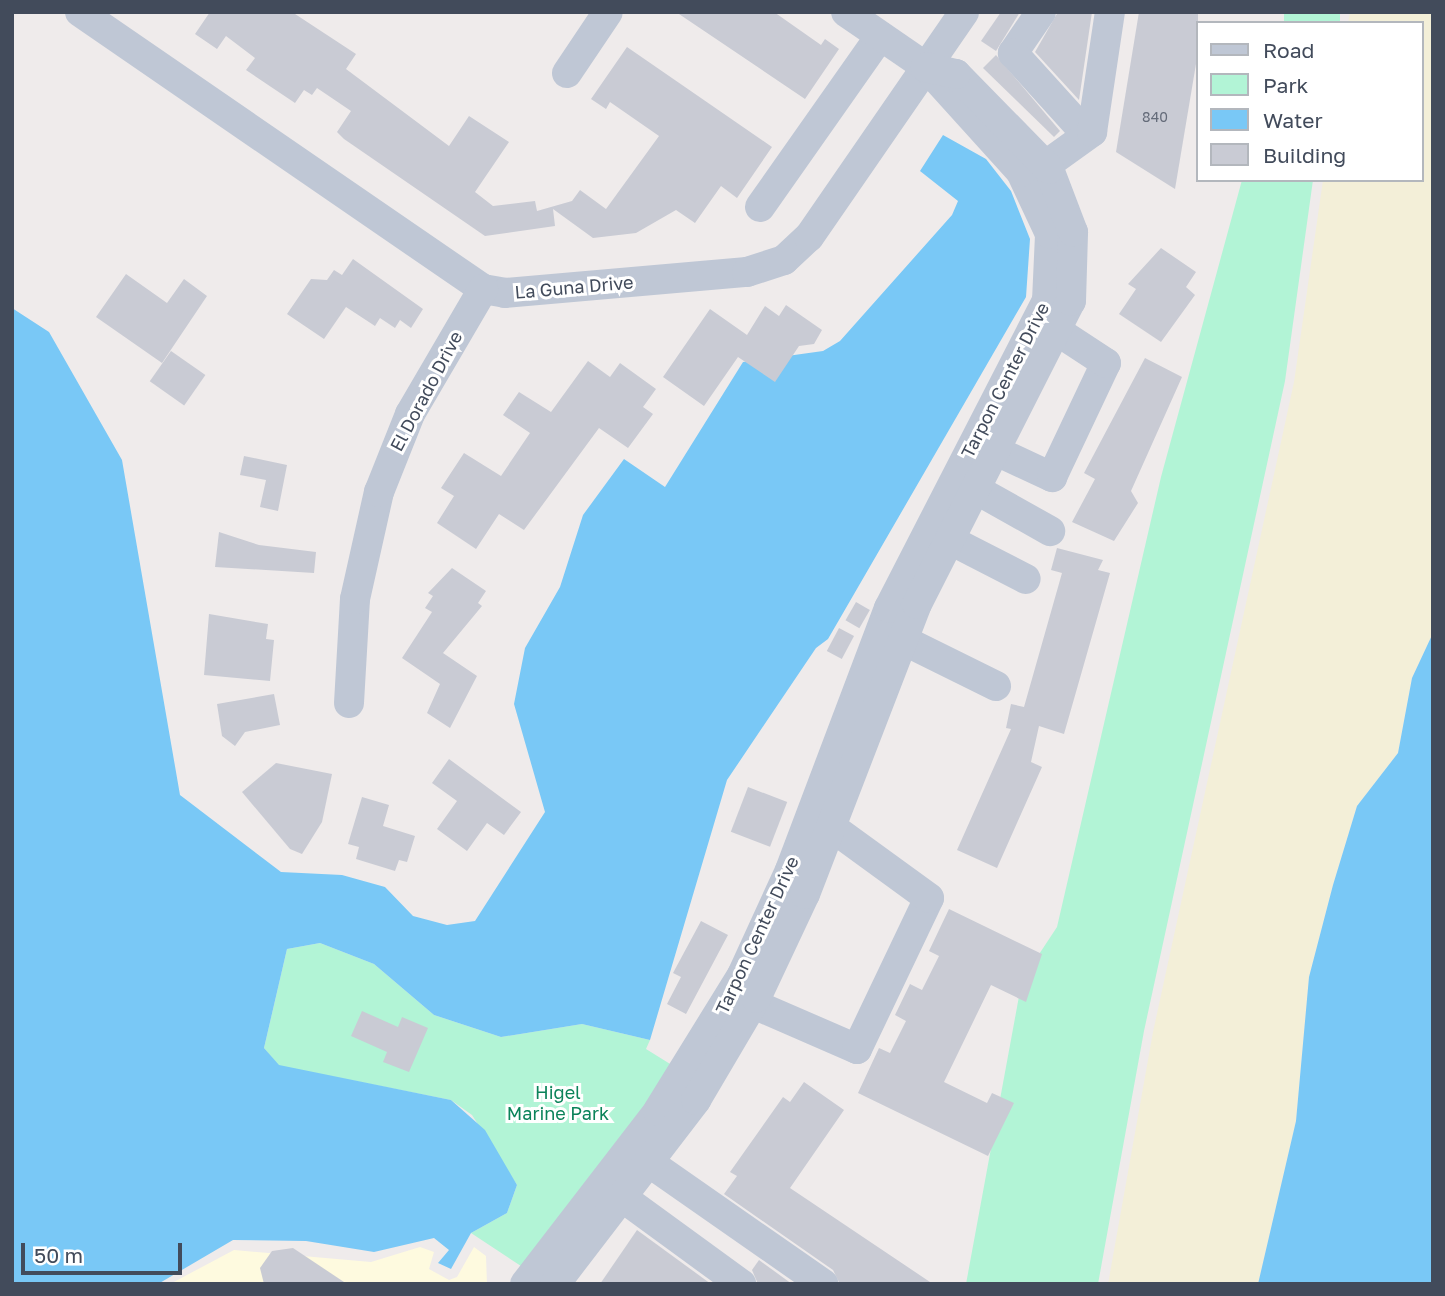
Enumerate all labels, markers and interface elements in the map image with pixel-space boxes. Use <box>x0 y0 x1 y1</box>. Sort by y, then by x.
legend <box>1196 21 1424 182</box>
text: Road <box>1263 37 1314 63</box>
text: Park <box>1263 72 1308 98</box>
text: Water <box>1263 107 1323 133</box>
house number: 840 <box>1142 109 1168 125</box>
text: Building <box>1263 142 1346 168</box>
street label: La Guna Drive <box>514 271 634 303</box>
street label: Tarpon Center Drive <box>956 299 1054 461</box>
street label: El Dorado Drive <box>385 327 467 455</box>
street label: Tarpon Center Drive <box>711 853 803 1017</box>
park label: Higel Marine Park <box>507 1082 609 1124</box>
scale bar <box>24 1230 186 1274</box>
text: 50 m <box>34 1242 83 1268</box>

